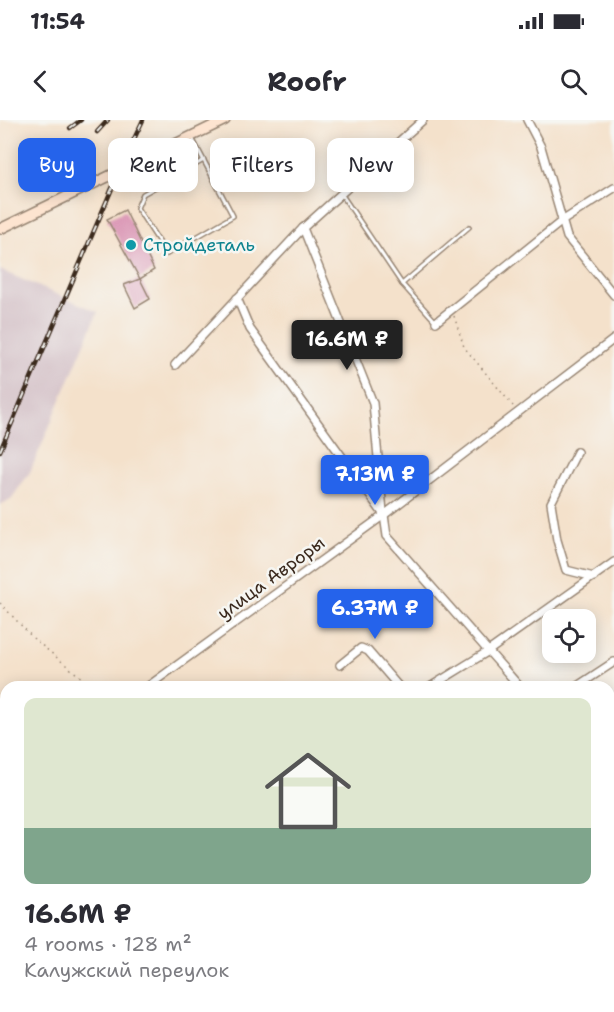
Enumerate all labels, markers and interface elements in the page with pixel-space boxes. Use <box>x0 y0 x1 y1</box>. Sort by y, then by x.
text: 11:54 <box>30 7 85 36</box>
text: Roofr <box>267 63 347 100</box>
icon: back <box>24 65 57 98</box>
icon: search <box>557 65 590 98</box>
chip: Buy <box>18 138 96 192</box>
chip: Rent <box>108 138 198 192</box>
chip: Filters <box>210 138 315 192</box>
chip: New <box>327 138 414 192</box>
place label: Стройдеталь <box>143 233 255 257</box>
marker: Стройдеталь <box>124 238 138 252</box>
pin: 16.6M ₽ <box>292 320 402 371</box>
text: 16.6M ₽ <box>306 326 388 352</box>
pin: 7.13M ₽ <box>320 455 430 506</box>
text: 7.13M ₽ <box>335 461 415 487</box>
street label: улица Авроры <box>212 531 330 625</box>
pin: 6.37M ₽ <box>320 589 430 640</box>
text: 6.37M ₽ <box>331 595 419 621</box>
map controls <box>542 609 596 663</box>
button: locate <box>542 609 596 663</box>
icon: home <box>254 737 362 845</box>
text: 16.6M ₽ <box>24 896 132 931</box>
text: 4 rooms · 128 m² <box>24 931 192 957</box>
text: Калужский переулок <box>24 957 229 983</box>

